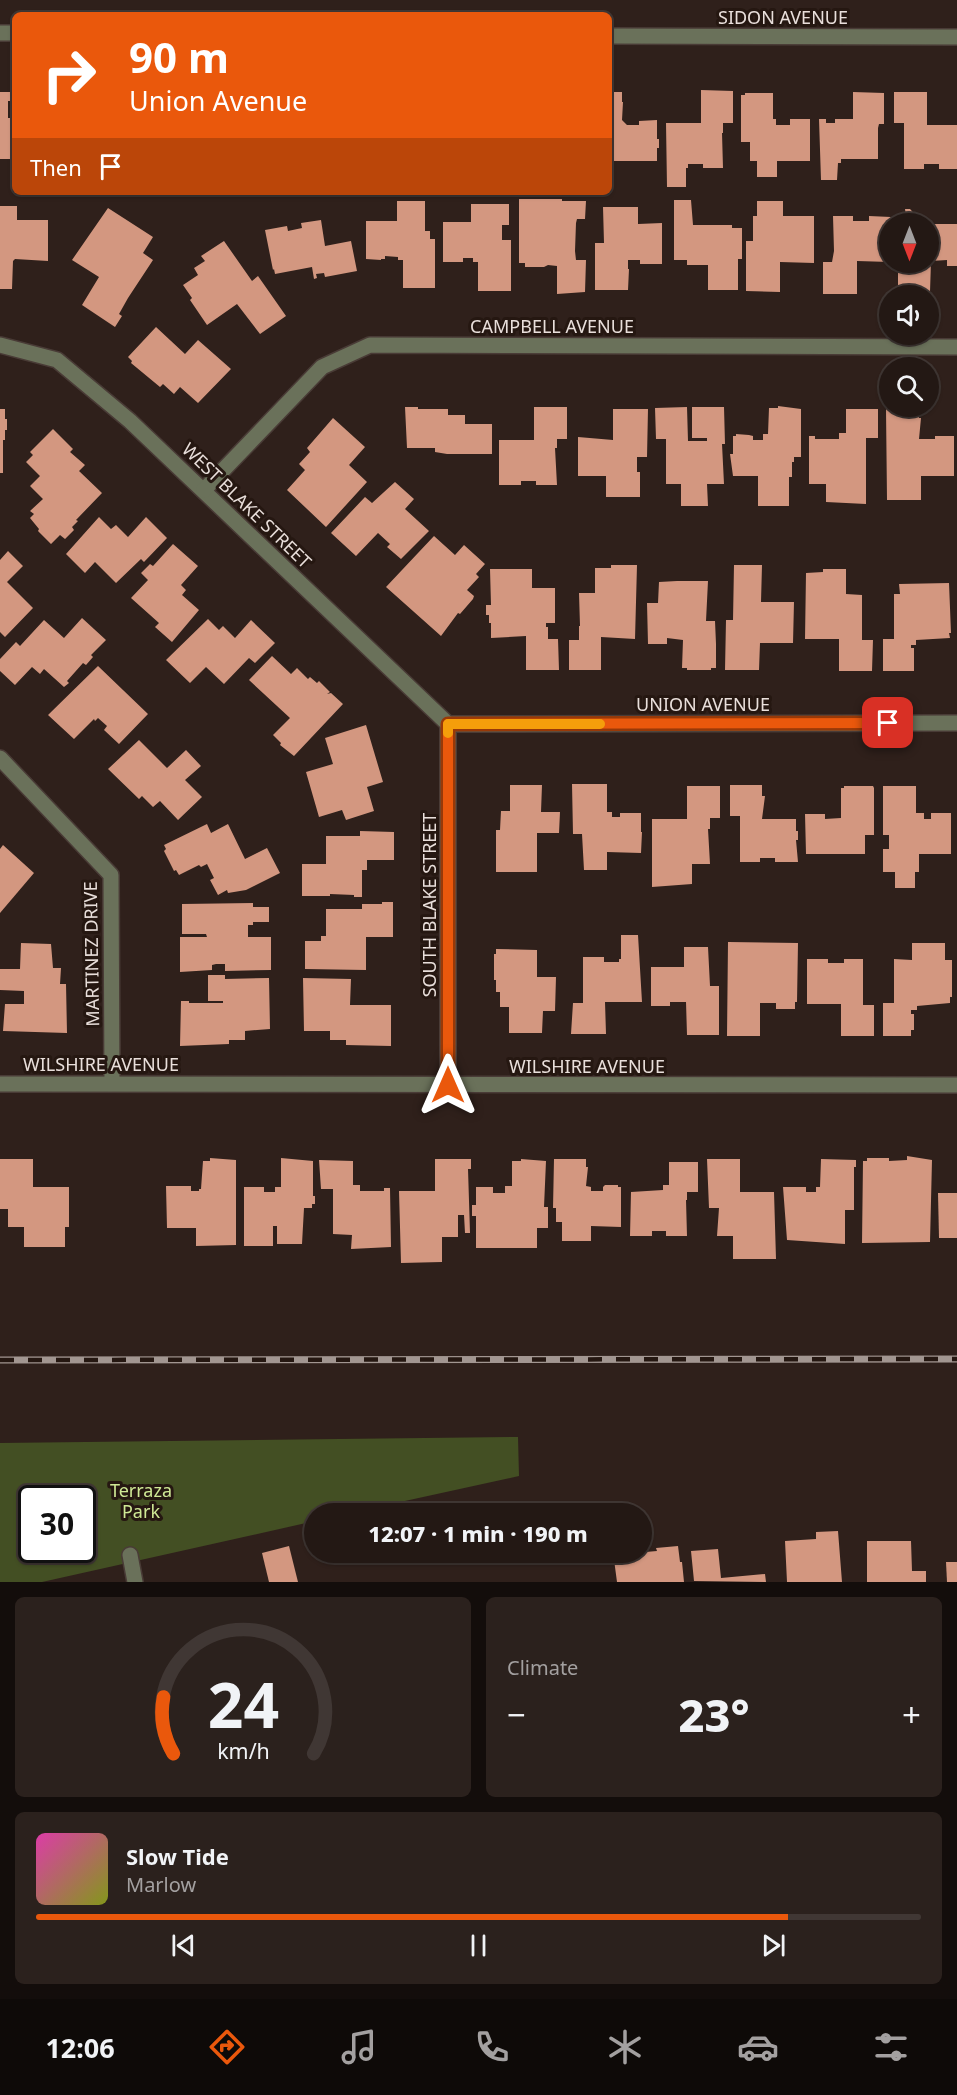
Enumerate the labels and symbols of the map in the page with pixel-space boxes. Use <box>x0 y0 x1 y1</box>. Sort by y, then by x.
street label: SIDON AVENUE <box>718 5 848 29</box>
north arrow <box>879 213 939 273</box>
street label: CAMPBELL AVENUE <box>470 314 634 338</box>
street label: WEST BLAKE STREET <box>177 437 317 573</box>
street label: UNION AVENUE <box>636 692 770 716</box>
pin <box>862 697 913 748</box>
street label: SOUTH BLAKE STREET <box>417 813 441 997</box>
street label: MARTINEZ DRIVE <box>78 881 104 1027</box>
street label: WILSHIRE AVENUE <box>23 1052 179 1076</box>
position arrow <box>416 1053 480 1117</box>
street label: WILSHIRE AVENUE <box>509 1054 665 1078</box>
park label: Terraza Park <box>110 1478 172 1523</box>
speed limit sign: 30 <box>18 1485 96 1563</box>

